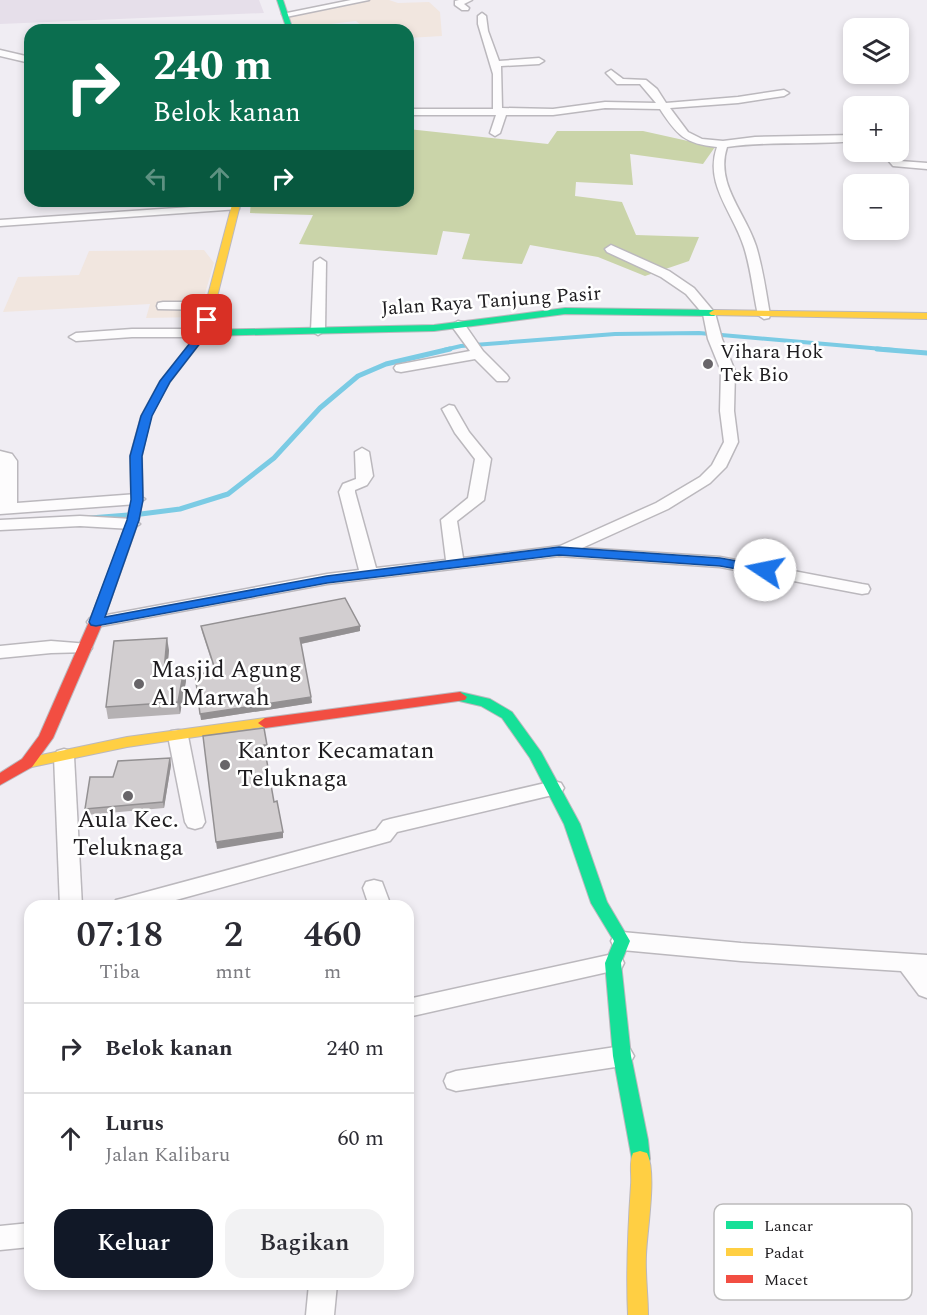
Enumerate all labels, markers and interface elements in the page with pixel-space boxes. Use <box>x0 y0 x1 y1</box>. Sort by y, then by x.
map controls <box>843 18 909 240</box>
button: layers <box>843 18 909 84</box>
text: 240 m <box>153 35 272 98</box>
icon: right <box>54 48 132 126</box>
text: Belok kanan <box>153 92 301 134</box>
button: + <box>843 96 909 162</box>
icon: left <box>140 162 173 195</box>
icon: ahead <box>203 162 236 195</box>
icon: right <box>266 162 299 195</box>
button: − <box>843 174 909 240</box>
street label: Jalan Raya Tanjung Pasir <box>380 278 602 324</box>
pin <box>181 294 232 345</box>
icon: arrive <box>190 303 223 336</box>
place label: Vihara Hok Tek Bio <box>720 337 823 390</box>
marker: Vihara Hok Tek Bio <box>701 357 715 371</box>
position arrow <box>733 538 797 602</box>
place label: Masjid Agung Al Marwah <box>151 652 302 716</box>
marker: Masjid Agung Al Marwah <box>132 677 146 691</box>
place label: Kantor Kecamatan Teluknaga <box>237 733 435 797</box>
marker: Kantor Kecamatan Teluknaga <box>218 758 232 772</box>
marker: Aula Kec. Teluknaga <box>121 789 135 803</box>
place label: Aula Kec. Teluknaga <box>73 802 184 866</box>
text: 07:18 <box>76 908 163 963</box>
text: 2 <box>224 908 243 963</box>
text: 460 <box>304 908 362 963</box>
text: Tiba <box>99 957 140 987</box>
text: mnt <box>215 957 251 987</box>
text: m <box>324 957 341 987</box>
icon: right <box>54 1032 87 1065</box>
text: Belok kanan <box>105 1032 233 1065</box>
text: 240 m <box>327 1032 384 1065</box>
text: Lurus <box>105 1107 164 1140</box>
icon: ahead <box>54 1122 87 1155</box>
text: 60 m <box>338 1122 384 1155</box>
text: Jalan Kalibaru <box>105 1140 230 1170</box>
legend <box>714 1204 912 1300</box>
button: Keluar <box>54 1209 213 1278</box>
button: Bagikan <box>225 1209 384 1278</box>
text: Lancar <box>764 1214 813 1238</box>
text: Padat <box>764 1241 804 1265</box>
text: Macet <box>764 1268 809 1292</box>

